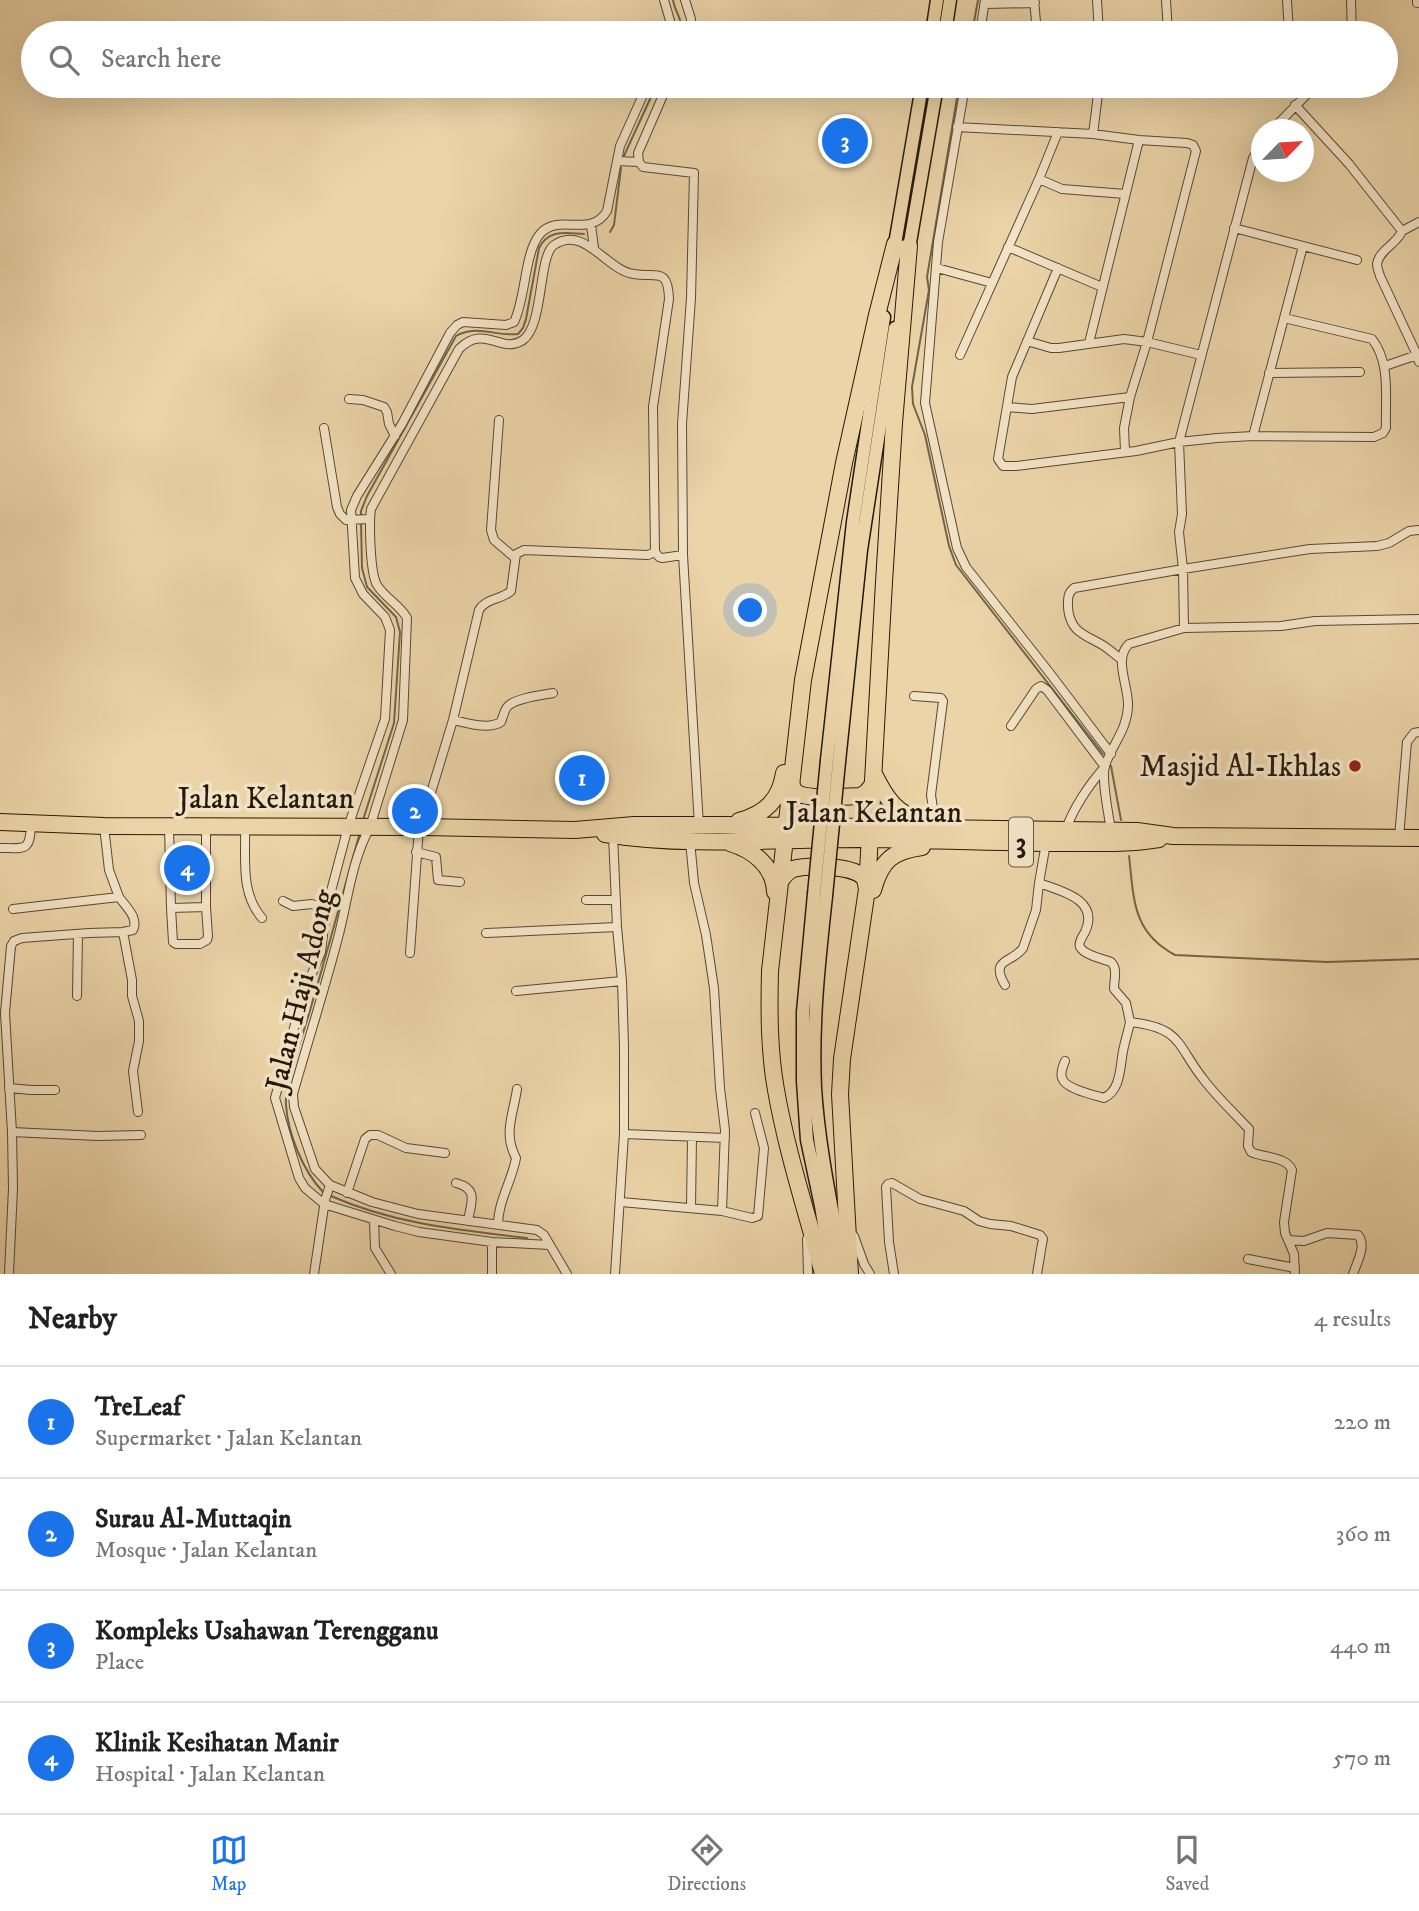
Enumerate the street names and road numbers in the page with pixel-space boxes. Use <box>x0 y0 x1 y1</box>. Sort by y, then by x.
street label: Jalan Kelantan <box>175 781 355 818</box>
street label: Jalan Kelantan <box>783 795 963 832</box>
road number: 3 <box>1009 818 1033 866</box>
street label: Jalan Haji Adong <box>258 886 344 1098</box>

